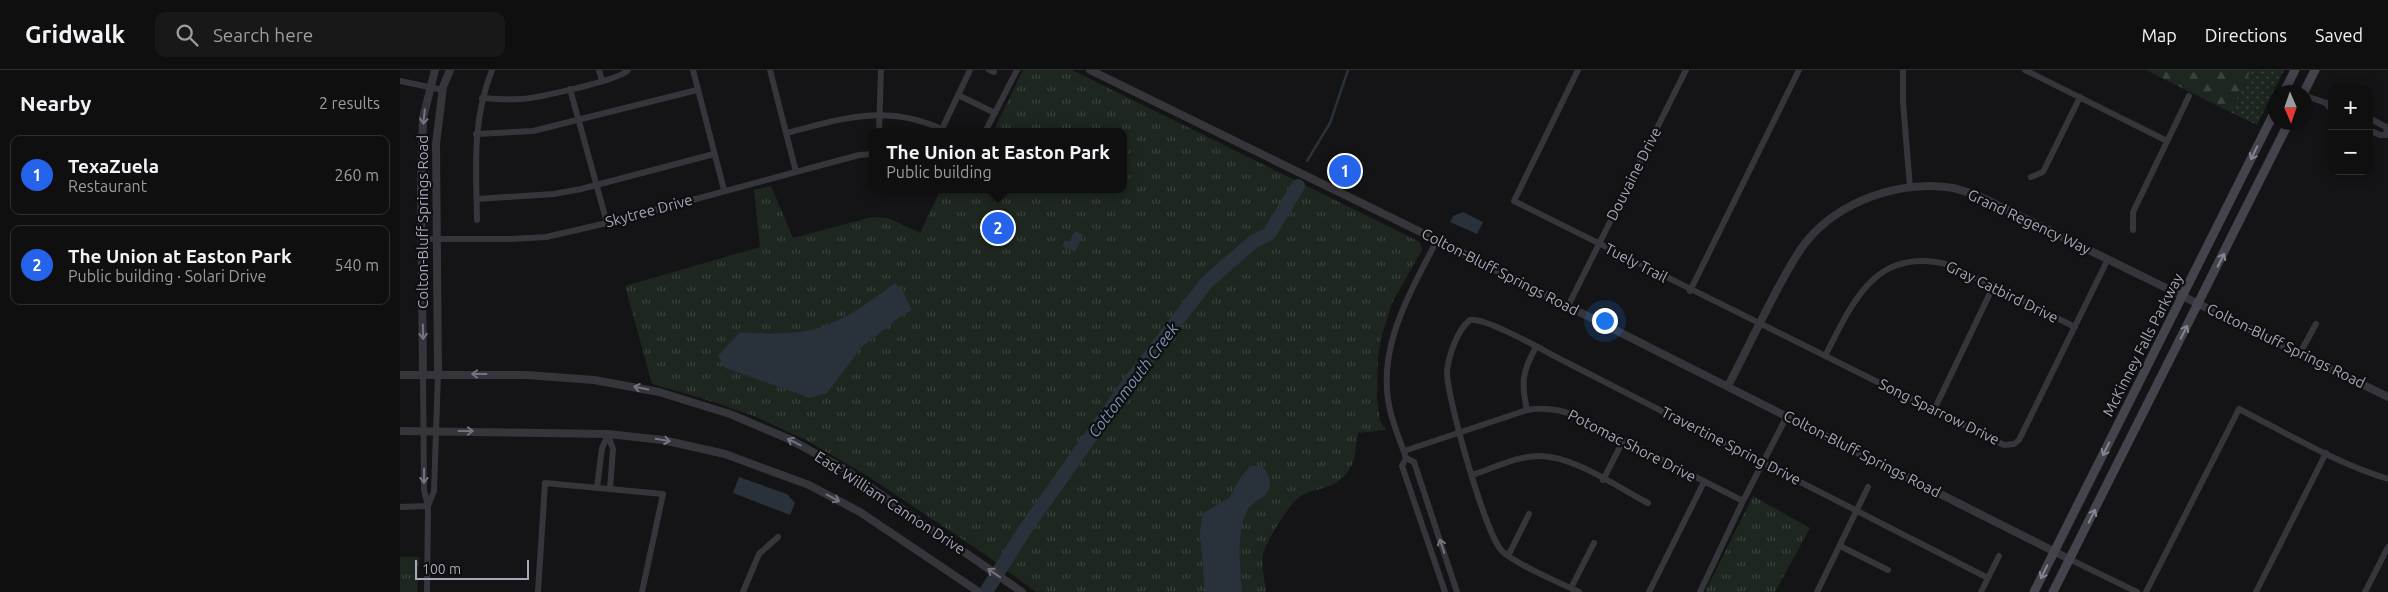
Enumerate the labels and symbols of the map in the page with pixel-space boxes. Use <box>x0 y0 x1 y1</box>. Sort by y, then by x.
north arrow <box>2268 85 2313 130</box>
one-way arrow <box>419 109 429 125</box>
street label: Douvaine Drive <box>1603 124 1664 223</box>
street label: Colton-Bluff Springs Road <box>414 135 431 309</box>
one-way arrow <box>2249 145 2258 160</box>
pin: 1 <box>1329 152 1361 190</box>
street label: Grand Regency Way <box>1965 186 2093 257</box>
street label: Skytree Drive <box>603 191 694 230</box>
pin: 2 <box>982 209 1014 247</box>
street label: Colton-Bluff Springs Road <box>1419 224 1582 319</box>
street label: Tuely Trail <box>1602 240 1670 286</box>
one-way arrow <box>2216 252 2226 267</box>
street label: Gray Catbird Drive <box>1943 257 2061 326</box>
street label: McKinney Falls Parkway <box>2099 270 2186 419</box>
street label: Colton-Bluff Springs Road <box>2204 300 2368 391</box>
your location <box>1592 308 1618 334</box>
water label: Cottonmouth Creek <box>1084 319 1182 441</box>
one-way arrow <box>418 324 427 340</box>
one-way arrow <box>2180 325 2189 340</box>
one-way arrow <box>471 369 488 379</box>
street label: Song Sparrow Drive <box>1876 375 2002 448</box>
one-way arrow <box>633 383 649 392</box>
street label: Travertine Spring Drive <box>1659 403 1804 488</box>
street label: Potomac Shore Drive <box>1565 406 1699 485</box>
street label: Colton-Bluff Springs Road <box>1781 406 1944 501</box>
one-way arrow <box>458 426 474 436</box>
one-way arrow <box>655 436 671 446</box>
one-way arrow <box>786 437 801 447</box>
one-way arrow <box>2101 441 2111 456</box>
street label: East William Cannon Drive <box>812 448 969 558</box>
one-way arrow <box>419 468 429 484</box>
one-way arrow <box>825 494 840 503</box>
one-way arrow <box>2087 508 2097 523</box>
one-way arrow <box>1436 538 1446 554</box>
scale bar <box>415 557 529 580</box>
one-way arrow <box>2039 564 2049 579</box>
one-way arrow <box>988 568 1002 578</box>

